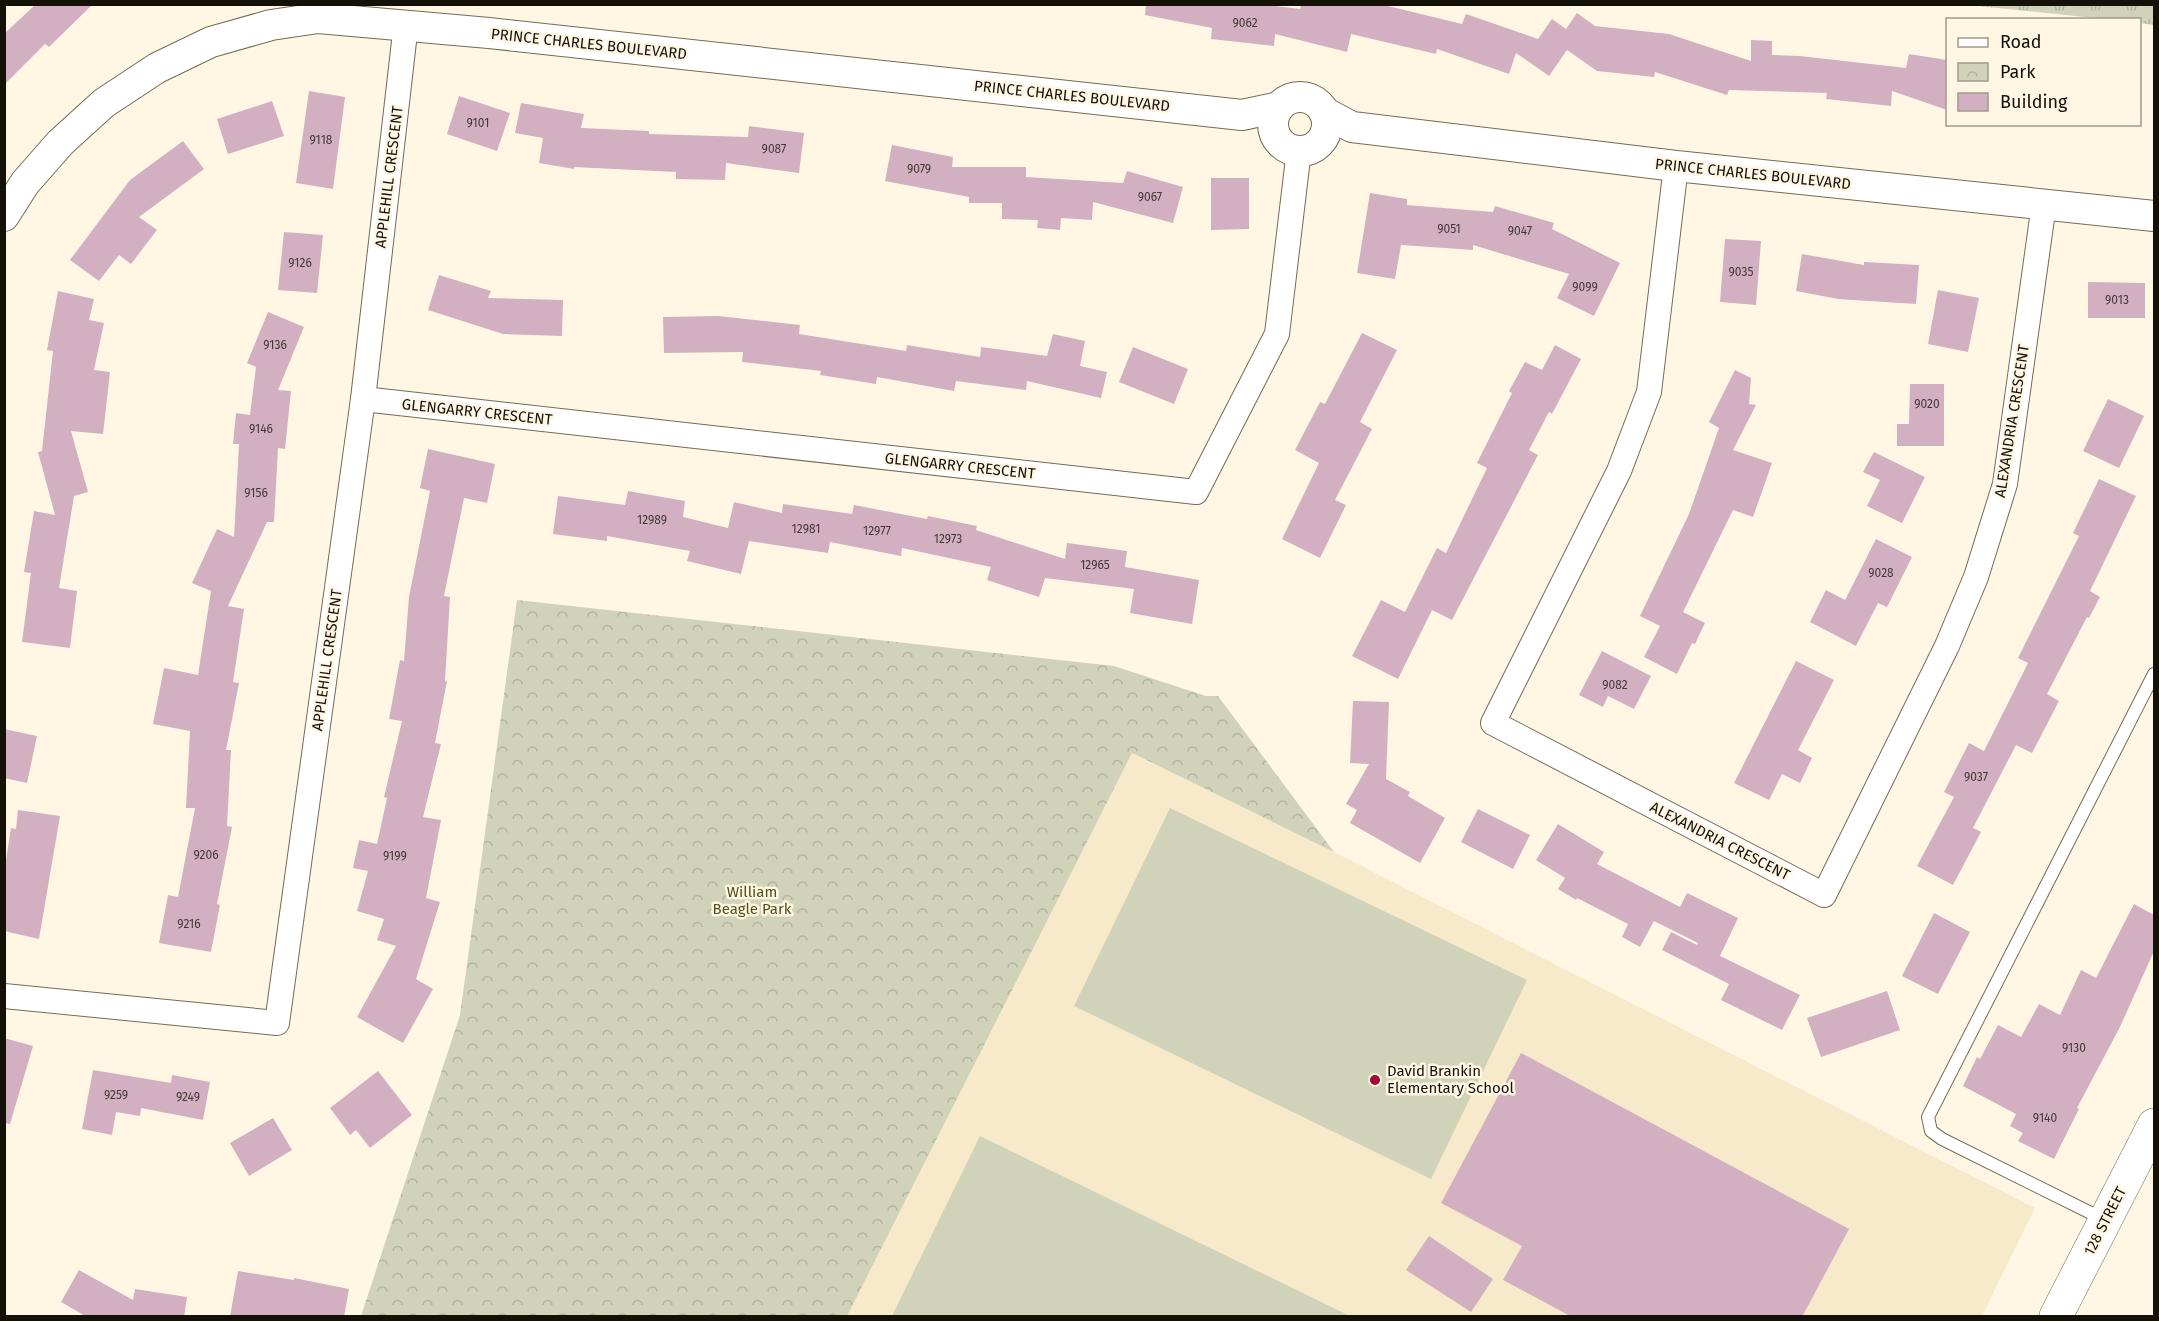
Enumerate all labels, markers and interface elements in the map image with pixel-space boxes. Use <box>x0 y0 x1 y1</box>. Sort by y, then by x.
house number: 9062 <box>1232 16 1258 30</box>
legend <box>1946 18 2141 126</box>
street label: PRINCE CHARLES BOULEVARD <box>490 25 688 63</box>
text: Road <box>2000 31 2042 53</box>
text: Park <box>2000 61 2036 83</box>
street label: PRINCE CHARLES BOULEVARD <box>973 77 1171 115</box>
text: Building <box>2000 91 2068 113</box>
street label: APPLEHILL CRESCENT <box>371 105 407 249</box>
house number: 9101 <box>467 116 489 130</box>
house number: 9118 <box>310 133 333 147</box>
house number: 9087 <box>762 142 786 156</box>
street label: PRINCE CHARLES BOULEVARD <box>1654 155 1852 193</box>
house number: 9079 <box>907 162 931 176</box>
house number: 9067 <box>1138 190 1162 204</box>
house number: 9051 <box>1437 222 1461 236</box>
house number: 9047 <box>1508 224 1532 238</box>
house number: 9126 <box>288 256 312 270</box>
house number: 9035 <box>1729 265 1753 279</box>
house number: 9099 <box>1572 280 1598 294</box>
house number: 9013 <box>2105 293 2129 307</box>
house number: 9136 <box>263 338 287 352</box>
street label: ALEXANDRIA CRESCENT <box>1991 343 2033 499</box>
street label: GLENGARRY CRESCENT <box>401 395 553 429</box>
house number: 9020 <box>1914 397 1940 411</box>
house number: 9146 <box>249 422 273 436</box>
street label: GLENGARRY CRESCENT <box>884 449 1036 483</box>
house number: 9156 <box>244 486 268 500</box>
house number: 12989 <box>637 513 667 527</box>
house number: 12981 <box>792 522 820 536</box>
house number: 12977 <box>863 524 891 538</box>
house number: 12973 <box>934 532 962 546</box>
house number: 12965 <box>1080 558 1110 572</box>
house number: 9028 <box>1868 566 1894 580</box>
street label: APPLEHILL CRESCENT <box>308 588 346 732</box>
house number: 9082 <box>1602 678 1628 692</box>
house number: 9037 <box>1964 770 1988 784</box>
street label: ALEXANDRIA CRESCENT <box>1647 798 1793 884</box>
house number: 9206 <box>193 848 219 862</box>
house number: 9199 <box>383 849 407 863</box>
park label: William Beagle Park <box>713 883 792 918</box>
house number: 9216 <box>177 917 201 931</box>
house number: 9130 <box>2062 1041 2086 1055</box>
place label: David Brankin Elementary School <box>1387 1062 1515 1097</box>
marker: David Brankin Elementary School <box>1368 1073 1382 1087</box>
house number: 9259 <box>104 1088 128 1102</box>
house number: 9249 <box>176 1090 200 1104</box>
house number: 9140 <box>2033 1111 2057 1125</box>
street label: 128 STREET <box>2080 1183 2130 1258</box>

